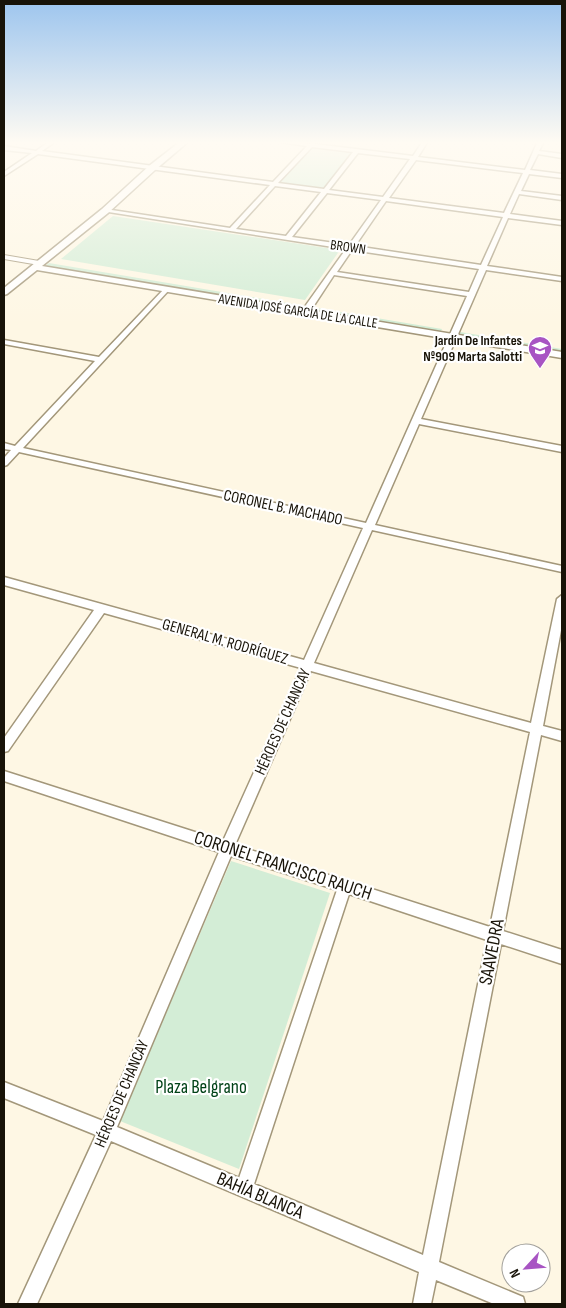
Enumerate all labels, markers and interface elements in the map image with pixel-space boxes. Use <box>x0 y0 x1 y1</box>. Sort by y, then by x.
street label: BROWN <box>329 236 367 258</box>
street label: AVENIDA JOSÉ GARCÍA DE LA CALLE <box>216 290 379 332</box>
place label: Jardín De Infantes Nº909 Marta Salotti <box>423 332 522 365</box>
school or university icon: Jardín De Infantes Nº909 Marta Salotti <box>527 335 553 369</box>
street label: CORONEL B. MACHADO <box>222 486 344 530</box>
street label: GENERAL M. RODRÍGUEZ <box>160 615 290 669</box>
street label: HÉROES DE CHANCAY <box>251 666 315 778</box>
street label: CORONEL FRANCISCO RAUCH <box>191 826 375 906</box>
street label: SAAVEDRA <box>474 916 510 987</box>
street label: HÉROES DE CHANCAY <box>91 1037 153 1150</box>
park label: Plaza Belgrano <box>155 1076 247 1099</box>
street label: BAHÍA BLANCA <box>213 1167 308 1225</box>
north arrow <box>501 1243 551 1293</box>
text: N <box>505 1266 524 1281</box>

